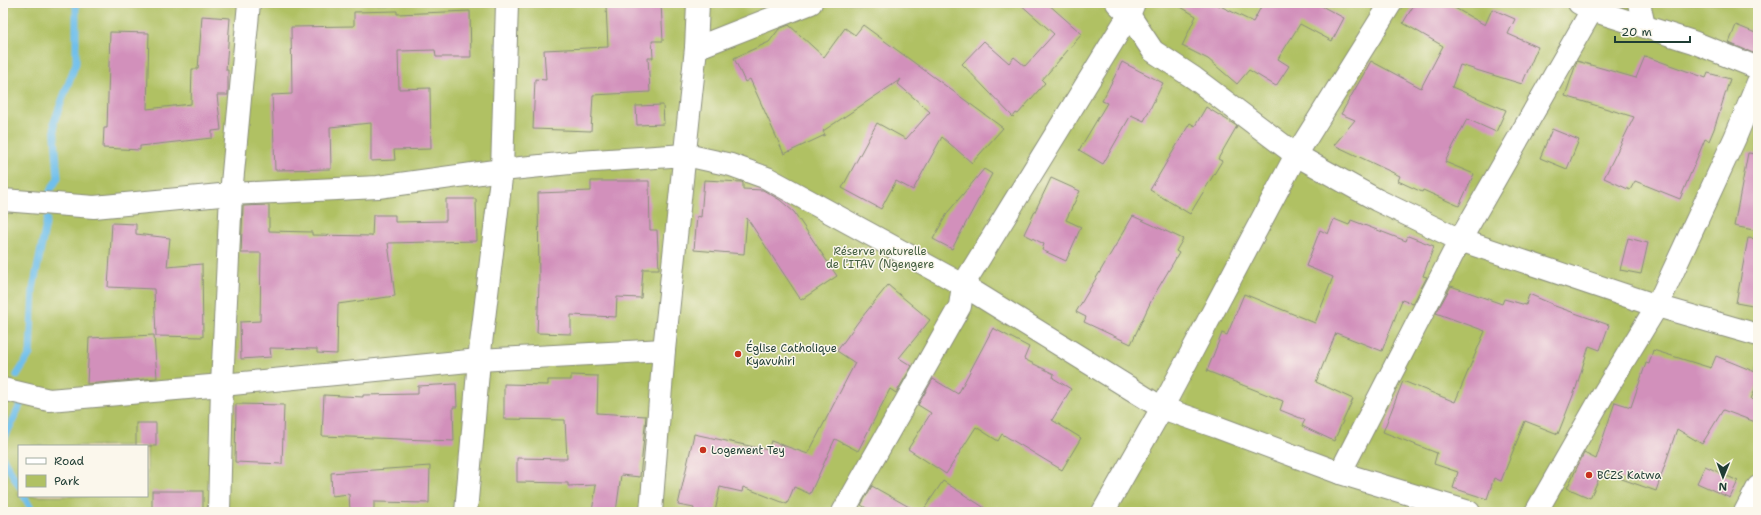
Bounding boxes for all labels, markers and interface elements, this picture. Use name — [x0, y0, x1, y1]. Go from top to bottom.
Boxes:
scale bar — [1615, 18, 1690, 44]
text: 20 m — [1621, 24, 1652, 40]
park label: Réserve naturelle de l'ITAV (Ngengere — [826, 244, 934, 272]
place label: Église Catholique Kyavuhiri — [746, 340, 837, 369]
marker: Église Catholique Kyavuhiri — [733, 349, 743, 359]
place label: Logement Tey — [711, 443, 785, 458]
legend — [18, 445, 148, 497]
marker: Logement Tey — [698, 445, 708, 455]
text: Road — [54, 453, 85, 469]
north arrow — [1703, 457, 1743, 497]
place label: BCZS Katwa — [1597, 468, 1661, 483]
marker: BCZS Katwa — [1584, 470, 1594, 480]
text: Park — [54, 473, 80, 489]
text: N — [1718, 479, 1727, 494]

